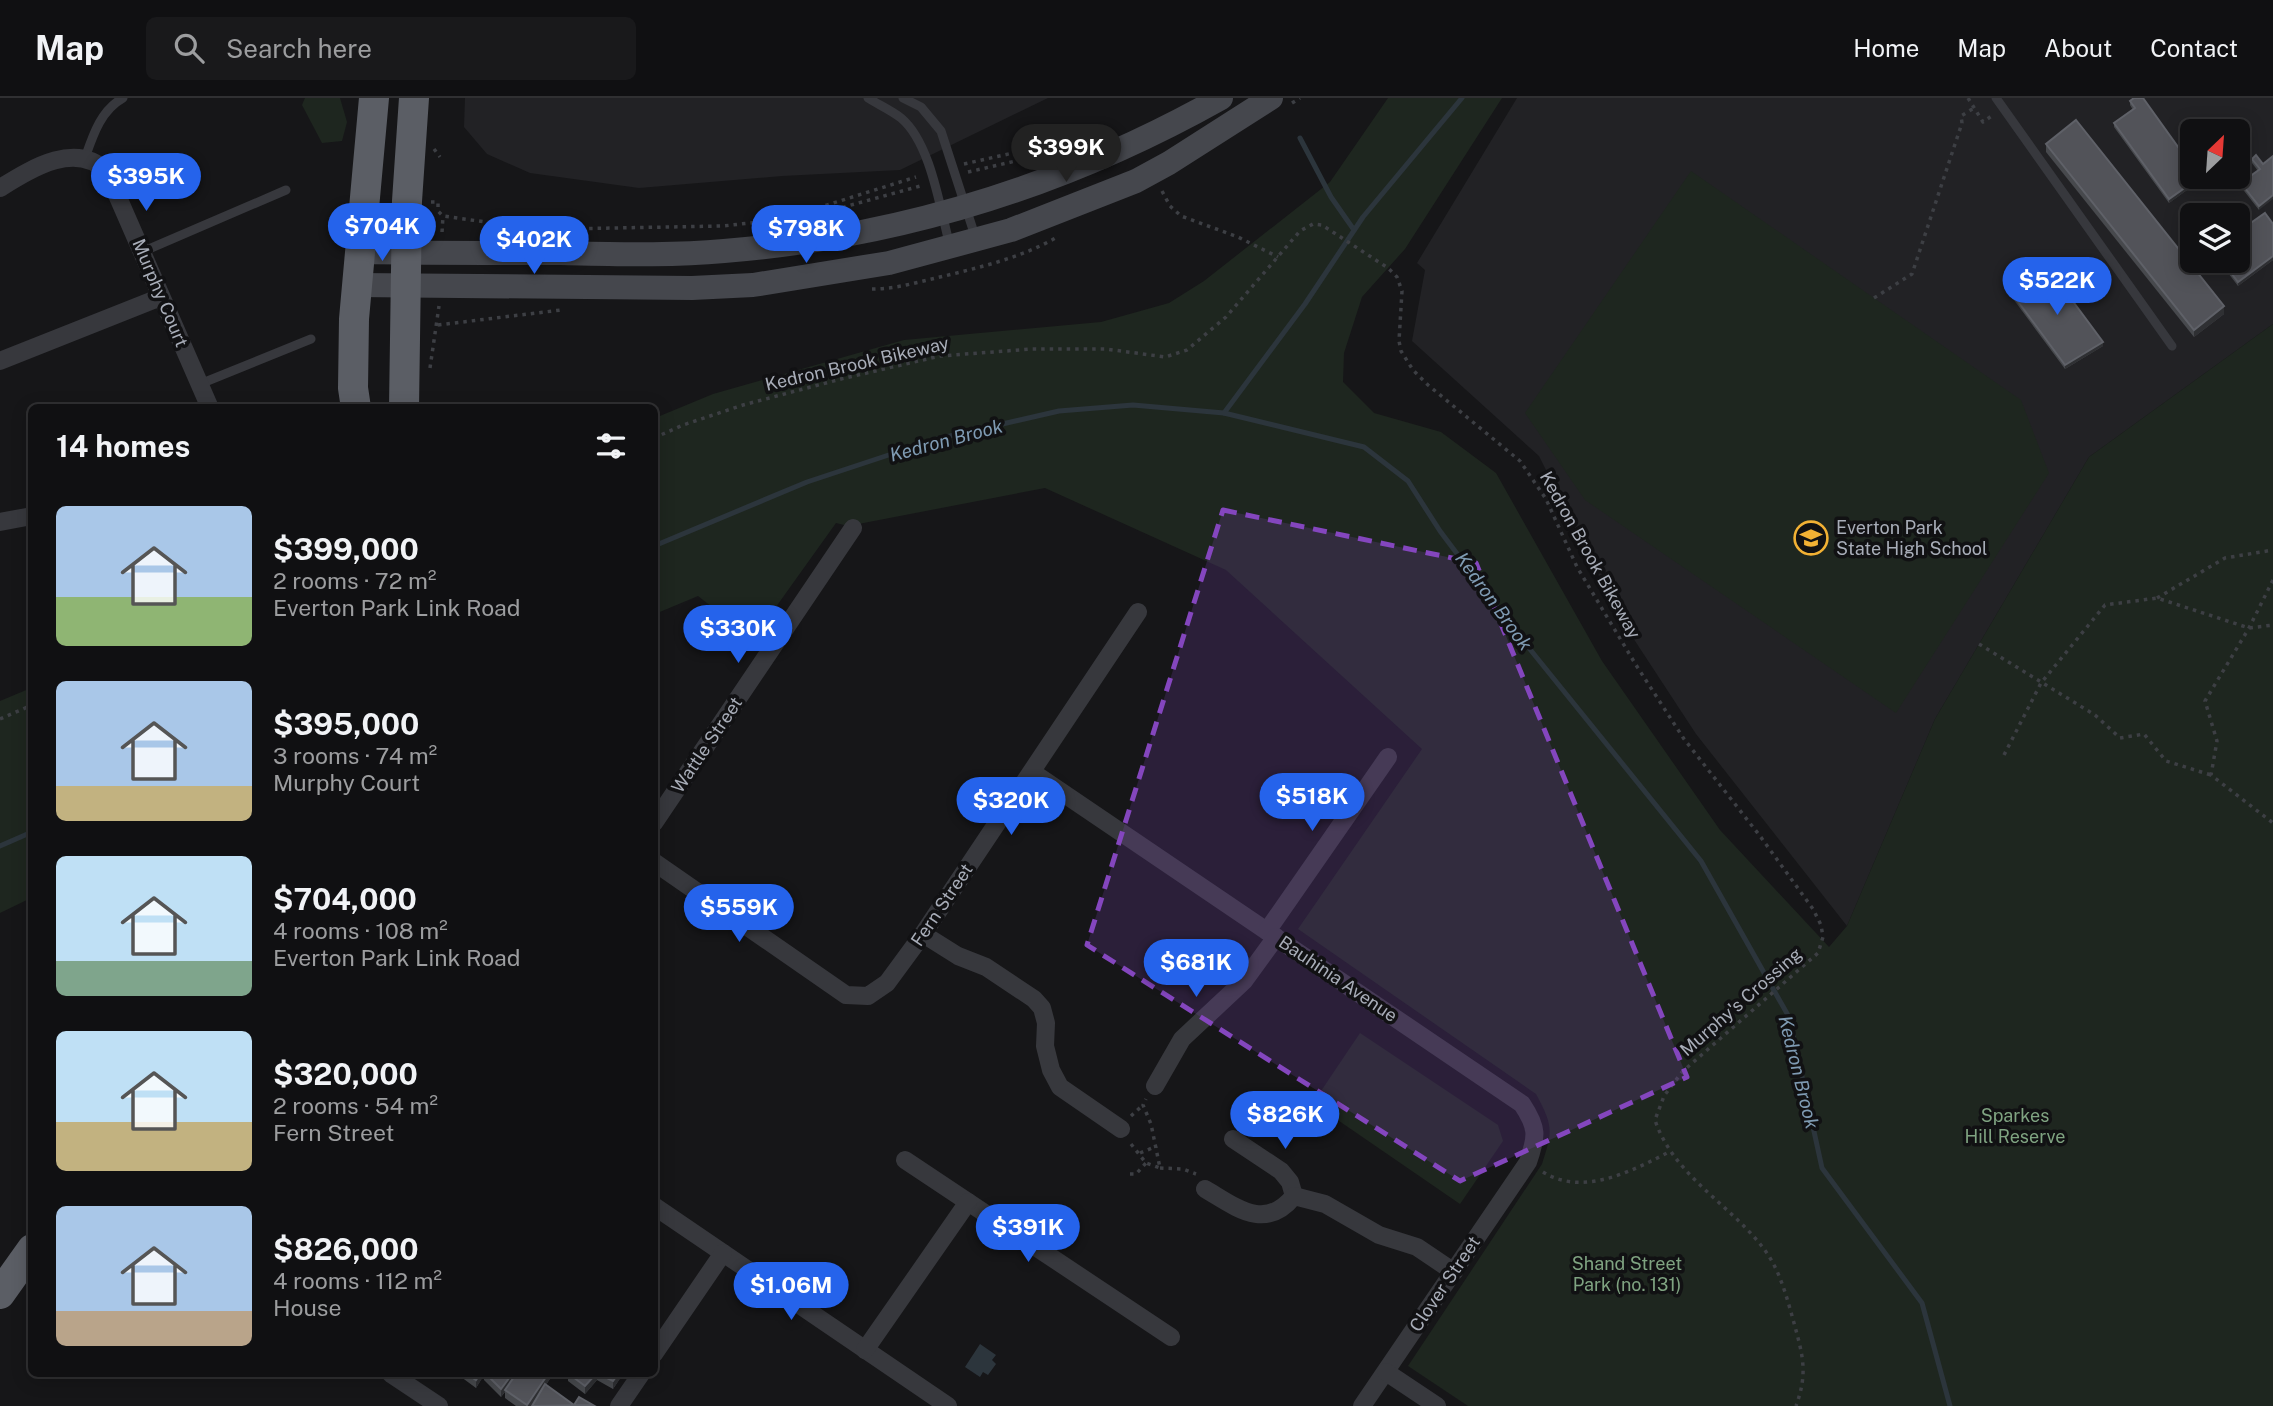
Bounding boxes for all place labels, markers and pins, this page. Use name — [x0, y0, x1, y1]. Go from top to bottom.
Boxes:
pin: $399K — [1017, 125, 1115, 184]
pin: $395K — [97, 153, 195, 213]
pin: $704K — [333, 204, 431, 263]
pin: $798K — [757, 206, 855, 265]
pin: $402K — [485, 216, 583, 276]
pin: $522K — [2008, 258, 2106, 317]
place label: Everton Park State High School — [1836, 517, 1988, 559]
school or university icon: Everton Park State High School — [1792, 519, 1830, 557]
pin: $330K — [689, 606, 787, 665]
pin: $518K — [1263, 774, 1361, 833]
pin: $320K — [962, 778, 1060, 837]
pin: $559K — [690, 884, 788, 944]
pin: $681K — [1147, 940, 1245, 999]
pin: $826K — [1236, 1091, 1334, 1151]
pin: $391K — [979, 1204, 1077, 1264]
pin: $1.06M — [734, 1262, 848, 1322]

